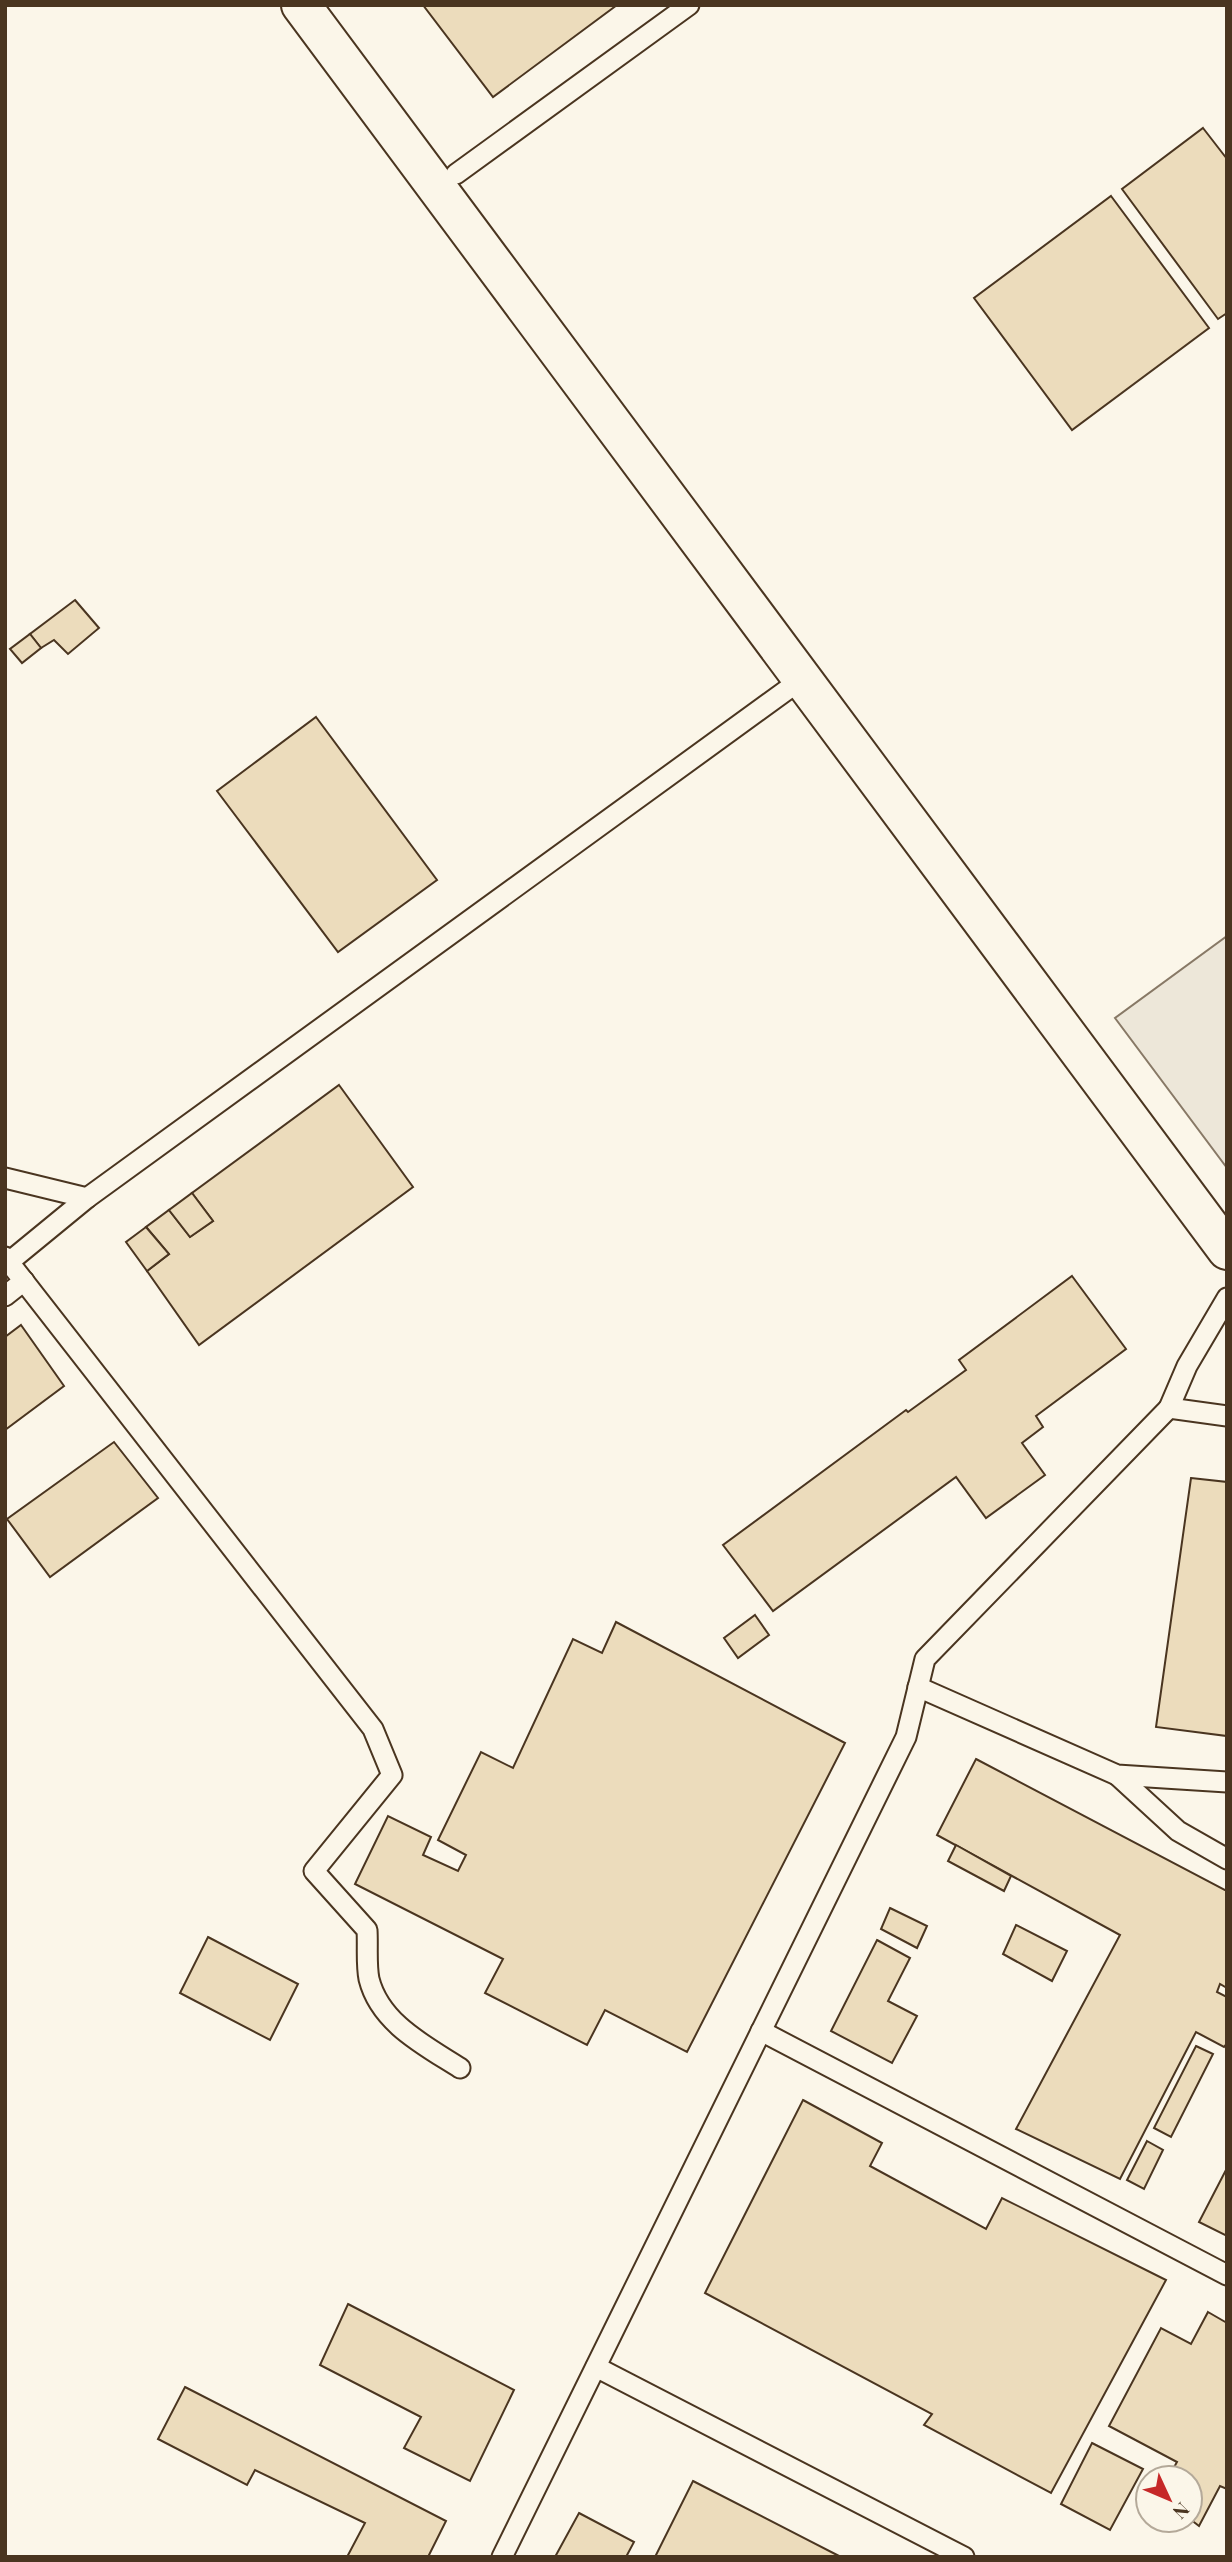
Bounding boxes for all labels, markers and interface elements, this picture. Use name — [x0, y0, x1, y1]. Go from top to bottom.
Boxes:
north arrow — [1134, 2464, 1204, 2534]
text: N — [1168, 2498, 1196, 2526]

